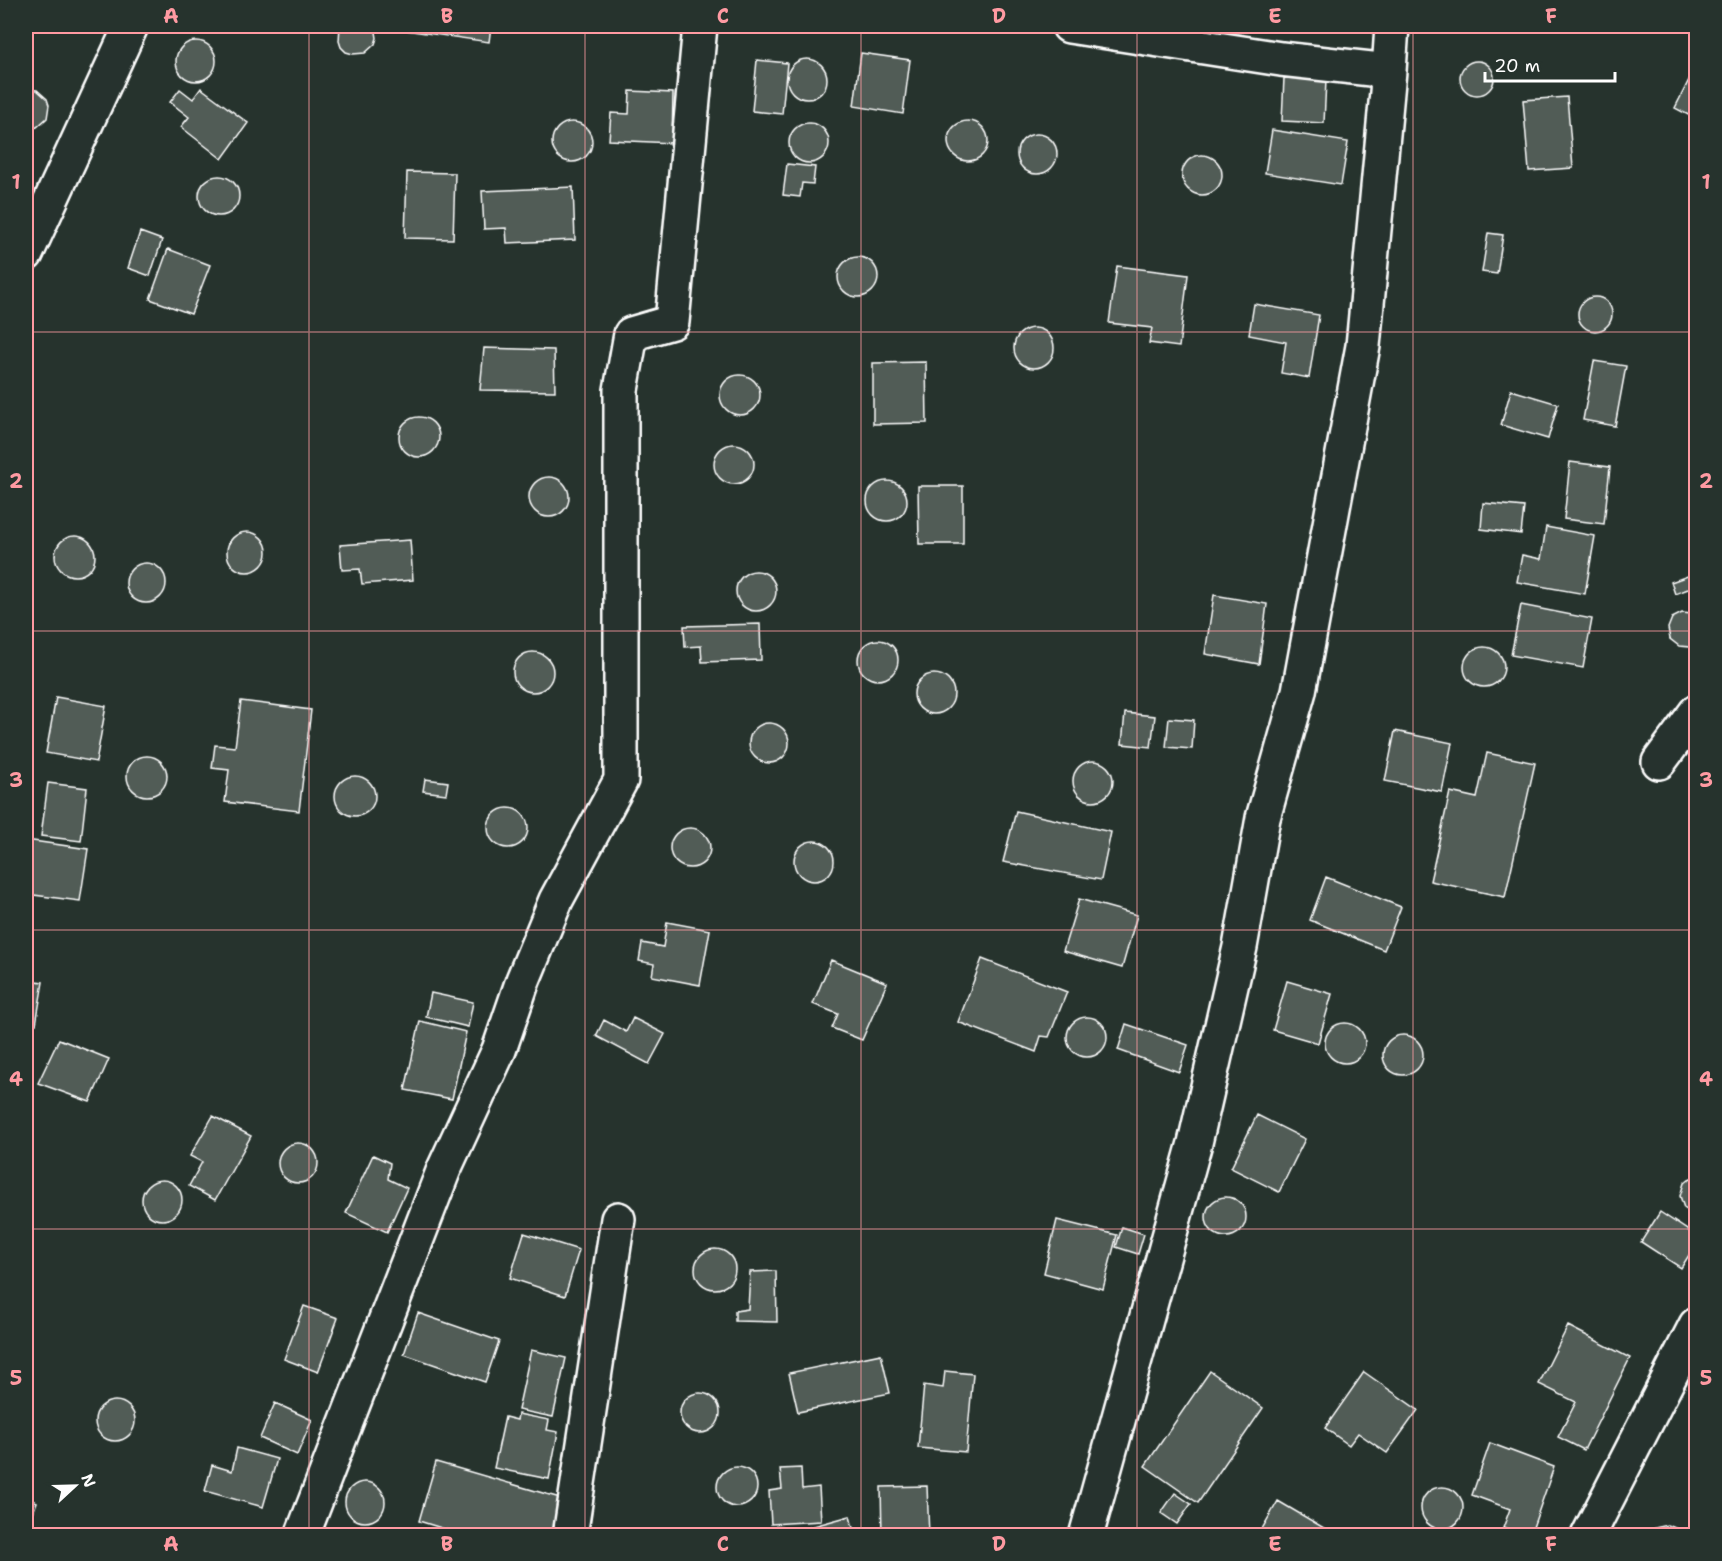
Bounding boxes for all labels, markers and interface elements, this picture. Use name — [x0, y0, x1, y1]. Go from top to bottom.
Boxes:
text: A — [163, 3, 179, 29]
text: B — [441, 3, 453, 29]
text: C — [717, 3, 729, 29]
text: D — [992, 3, 1006, 29]
text: E — [1268, 3, 1282, 29]
text: F — [1545, 3, 1557, 29]
scale bar — [1485, 45, 1616, 83]
text: 20 m — [1494, 54, 1540, 78]
text: 1 — [11, 169, 21, 195]
text: 1 — [1701, 169, 1711, 195]
text: 2 — [9, 468, 23, 494]
text: 2 — [1699, 468, 1713, 494]
text: 3 — [9, 767, 23, 793]
text: 3 — [1699, 767, 1713, 793]
text: 4 — [9, 1066, 23, 1092]
text: 4 — [1699, 1066, 1713, 1092]
text: 5 — [10, 1365, 22, 1391]
text: 5 — [1700, 1365, 1712, 1391]
north arrow — [45, 1456, 105, 1516]
text: N — [76, 1471, 101, 1490]
text: A — [163, 1531, 179, 1557]
text: B — [441, 1531, 453, 1557]
text: C — [717, 1531, 729, 1557]
text: D — [992, 1531, 1006, 1557]
text: E — [1268, 1531, 1282, 1557]
text: F — [1545, 1531, 1557, 1557]

